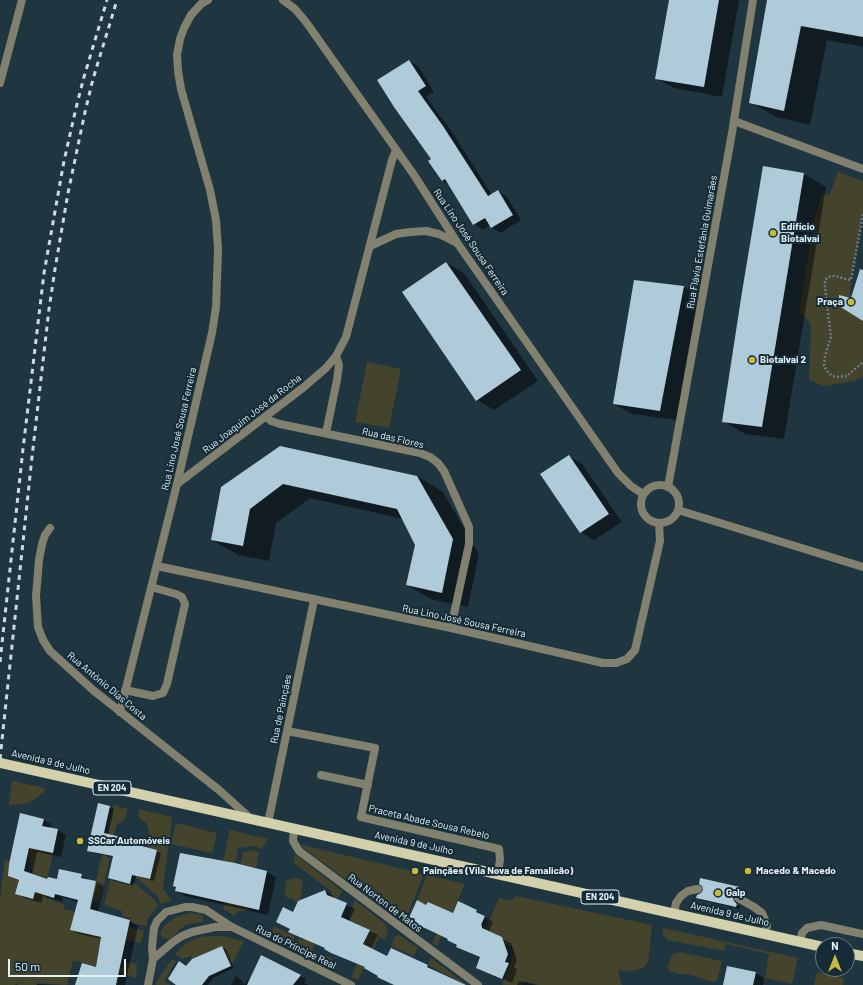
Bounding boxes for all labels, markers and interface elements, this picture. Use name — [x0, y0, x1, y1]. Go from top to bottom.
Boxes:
street label: Rua Flávia Estefânia Guimarães — [684, 174, 720, 310]
street label: Rua Lino José Sousa Ferreira — [431, 186, 511, 298]
place label: Edifício Biotalvai — [781, 221, 819, 244]
marker: Edifício Biotalvai — [768, 228, 778, 238]
place label: Praça — [817, 296, 843, 308]
marker: Praça — [846, 297, 856, 307]
place label: Biotalvai 2 — [760, 354, 806, 366]
marker: Biotalvai 2 — [747, 355, 757, 365]
street label: Rua Lino José Sousa Ferreira — [159, 366, 199, 492]
street label: Rua Joaquim José da Rocha — [200, 372, 304, 456]
street label: Rua das Flores — [361, 425, 425, 451]
street label: Rua Lino José Sousa Ferreira — [401, 602, 527, 640]
street label: Rua António Dias Costa — [65, 649, 149, 723]
street label: Rua de Painçães — [268, 673, 294, 745]
street label: Avenida 9 de Julho — [10, 747, 92, 777]
road number: EN 204 — [93, 781, 131, 795]
street label: Praceta Abade Sousa Rebelo — [367, 802, 491, 842]
street label: Avenida 9 de Julho — [373, 829, 455, 857]
place label: SSCar Automóveis — [88, 835, 170, 847]
marker: SSCar Automóveis — [75, 836, 85, 846]
place label: Painçães (Vila Nova de Famalicão) — [423, 865, 573, 877]
place label: Macedo & Macedo — [756, 865, 836, 877]
marker: Painçães (Vila Nova de Famalicão) — [410, 866, 420, 876]
marker: Macedo & Macedo — [743, 866, 753, 876]
street label: Rua Norton de Matos — [346, 871, 424, 935]
place label: Galp — [726, 887, 745, 899]
marker: Galp — [713, 888, 723, 898]
road number: EN 204 — [581, 890, 619, 904]
street label: Avenida 9 de Julho — [689, 899, 771, 929]
street label: Rua do Príncipe Real — [254, 922, 338, 972]
north arrow — [815, 937, 855, 977]
text: N — [831, 939, 839, 952]
scale bar — [10, 951, 128, 977]
text: 50 m — [15, 959, 40, 973]

